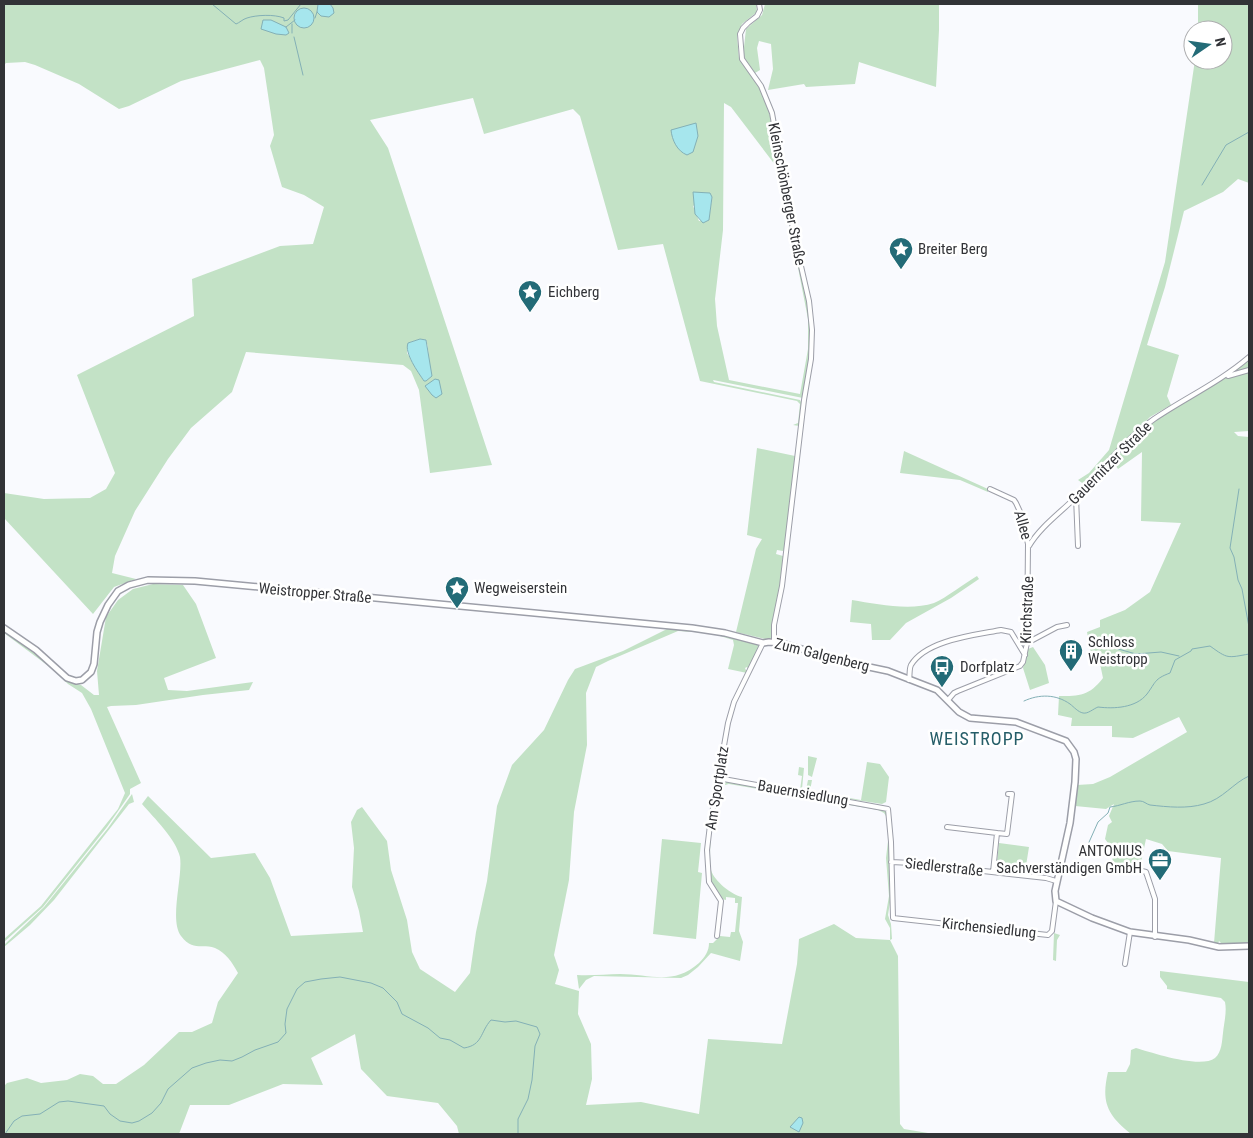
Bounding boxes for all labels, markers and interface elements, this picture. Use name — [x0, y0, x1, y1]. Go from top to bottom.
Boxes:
north arrow — [1183, 20, 1233, 70]
text: N — [1212, 36, 1229, 48]
street label: Kleinschönberger Straße — [764, 121, 810, 267]
place icon: Breiter Berg — [888, 236, 914, 270]
place label: Breiter Berg — [918, 240, 988, 258]
place icon: Eichberg — [517, 279, 543, 313]
place label: Eichberg — [548, 283, 599, 301]
street label: Gauernitzer Straße — [1065, 418, 1155, 508]
street label: Allee — [1010, 508, 1036, 542]
place icon: Wegweiserstein — [444, 575, 470, 609]
street label: Kirchstraße — [1017, 576, 1037, 644]
street label: Weistropper Straße — [258, 579, 372, 607]
place label: Wegweiserstein — [474, 579, 567, 597]
place label: Schloss Weistropp — [1088, 633, 1148, 668]
street label: Zum Galgenberg — [773, 635, 871, 675]
building icon: Schloss Weistropp — [1058, 638, 1084, 672]
bus stop icon: Dorfplatz — [929, 654, 955, 688]
place label: Dorfplatz — [960, 658, 1015, 676]
district label: WEISTROPP — [929, 728, 1025, 749]
street label: Am Sportplatz — [702, 745, 732, 831]
street label: Bauernsiedlung — [756, 776, 850, 810]
place label: ANTONIUS Sachverständigen GmbH — [996, 842, 1142, 877]
office icon: ANTONIUS Sachverständigen GmbH — [1147, 847, 1173, 881]
street label: Siedlerstraße — [904, 854, 984, 880]
street label: Kirchensiedlung — [941, 914, 1037, 942]

